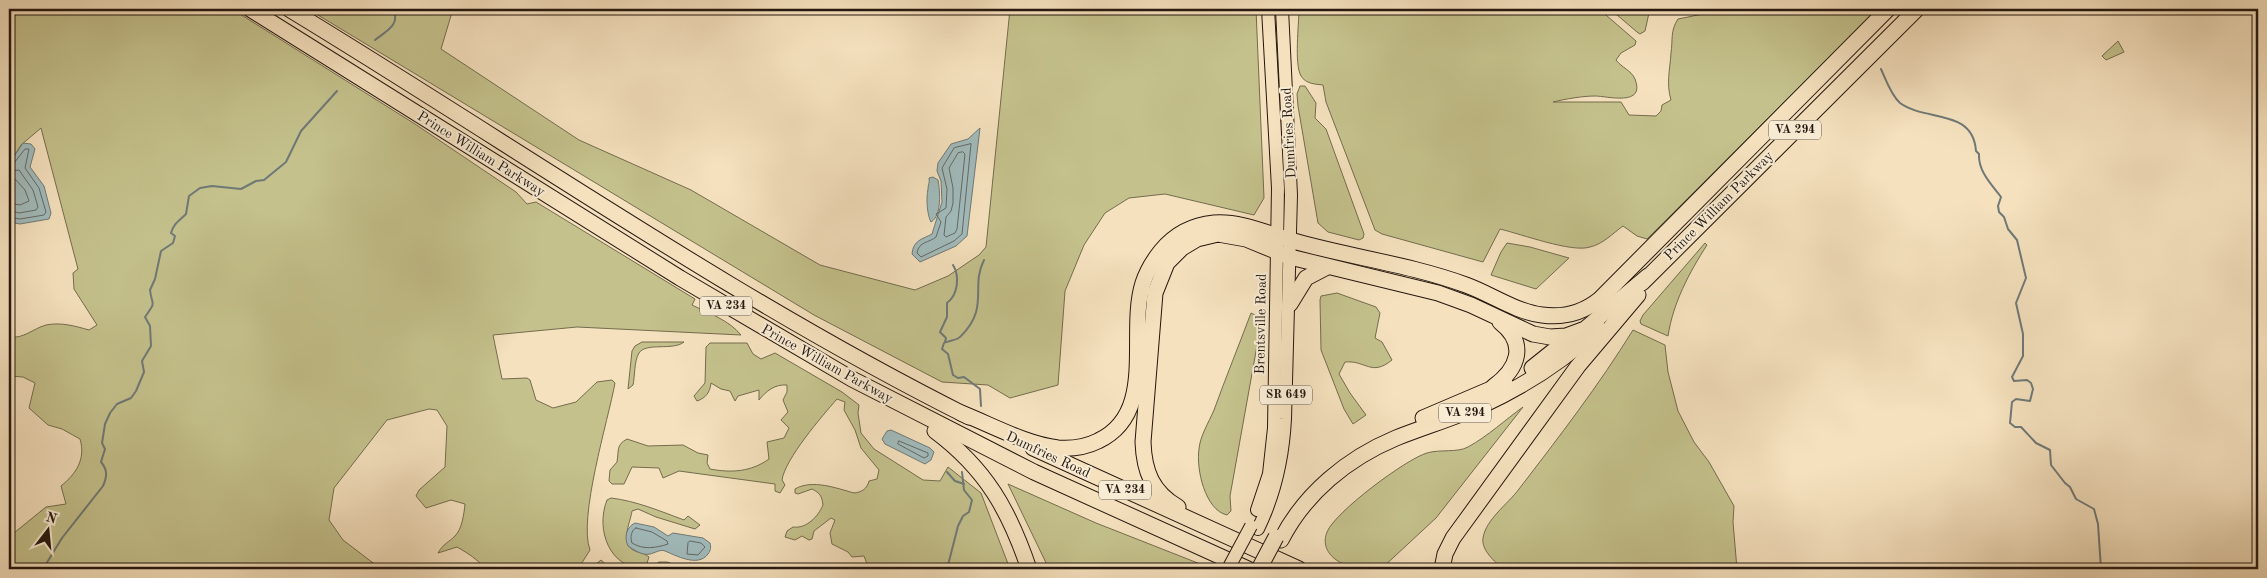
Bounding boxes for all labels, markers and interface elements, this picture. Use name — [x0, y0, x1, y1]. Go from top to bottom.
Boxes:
street label: Dumfries Road — [1280, 87, 1298, 179]
street label: Prince William Parkway — [415, 109, 548, 199]
road number: VA 294 — [1769, 120, 1821, 140]
street label: Prince William Parkway — [1662, 148, 1777, 263]
street label: Brentsville Road — [1253, 274, 1269, 374]
road number: VA 234 — [700, 296, 752, 316]
street label: Prince William Parkway — [759, 322, 896, 406]
road number: SR 649 — [1260, 386, 1312, 404]
road number: VA 294 — [1439, 403, 1491, 422]
street label: Dumfries Road — [1004, 429, 1092, 481]
road number: VA 234 — [1099, 480, 1151, 500]
north arrow — [22, 506, 72, 556]
text: N — [44, 510, 59, 527]

